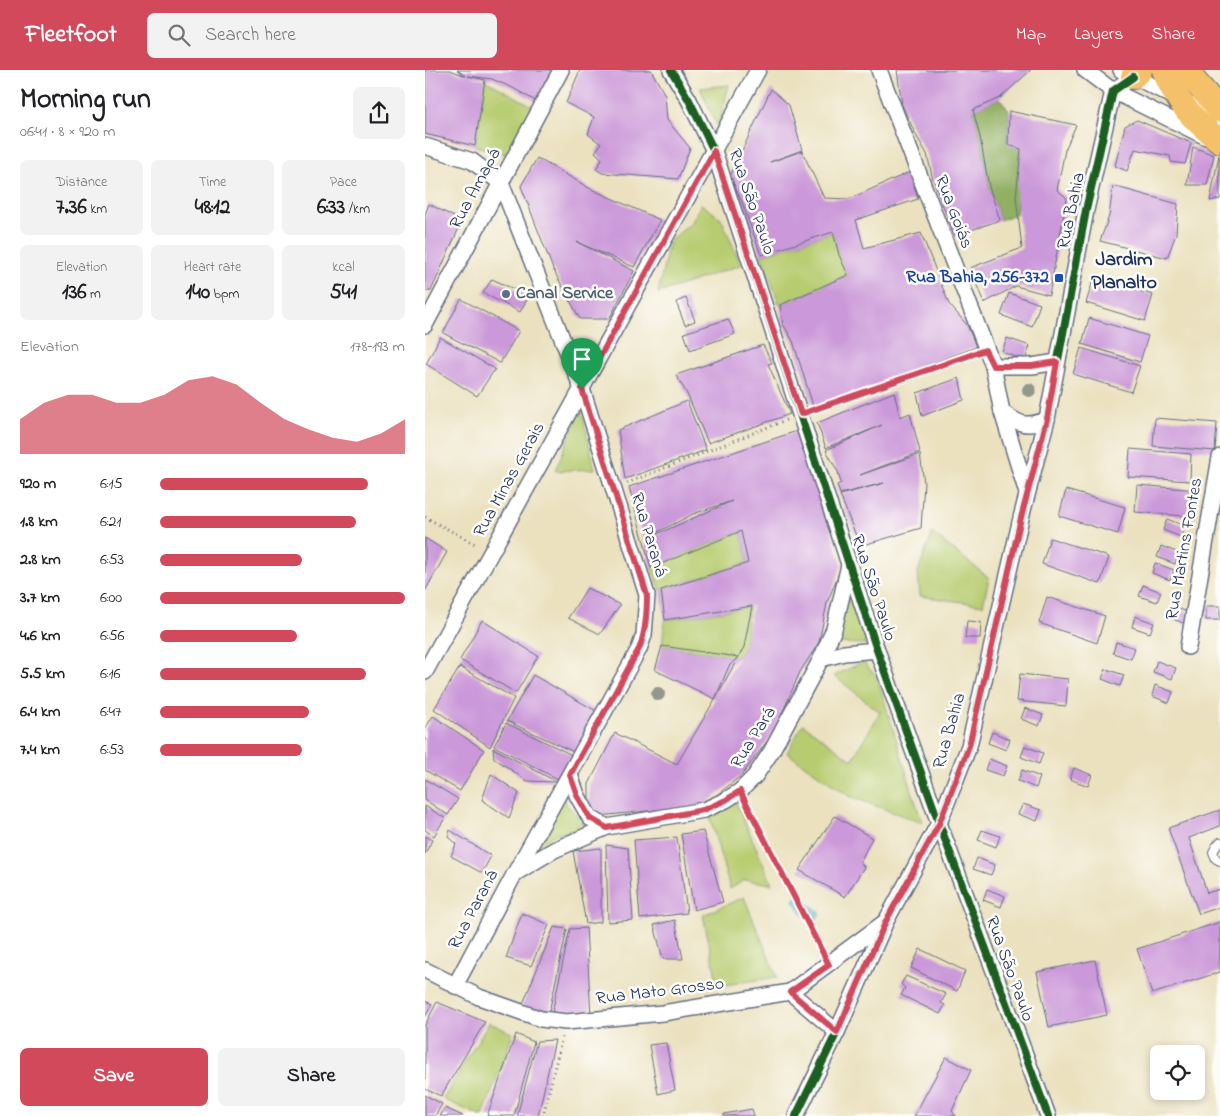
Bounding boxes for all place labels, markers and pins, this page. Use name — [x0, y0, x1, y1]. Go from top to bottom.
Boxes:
place label: Rua Bahia, 256-372 — [906, 265, 1049, 291]
marker: Rua Bahia, 256-372 — [1053, 272, 1065, 284]
place label: Canal Service — [516, 281, 614, 307]
marker: Canal Service — [500, 288, 512, 300]
pin — [561, 338, 603, 389]

